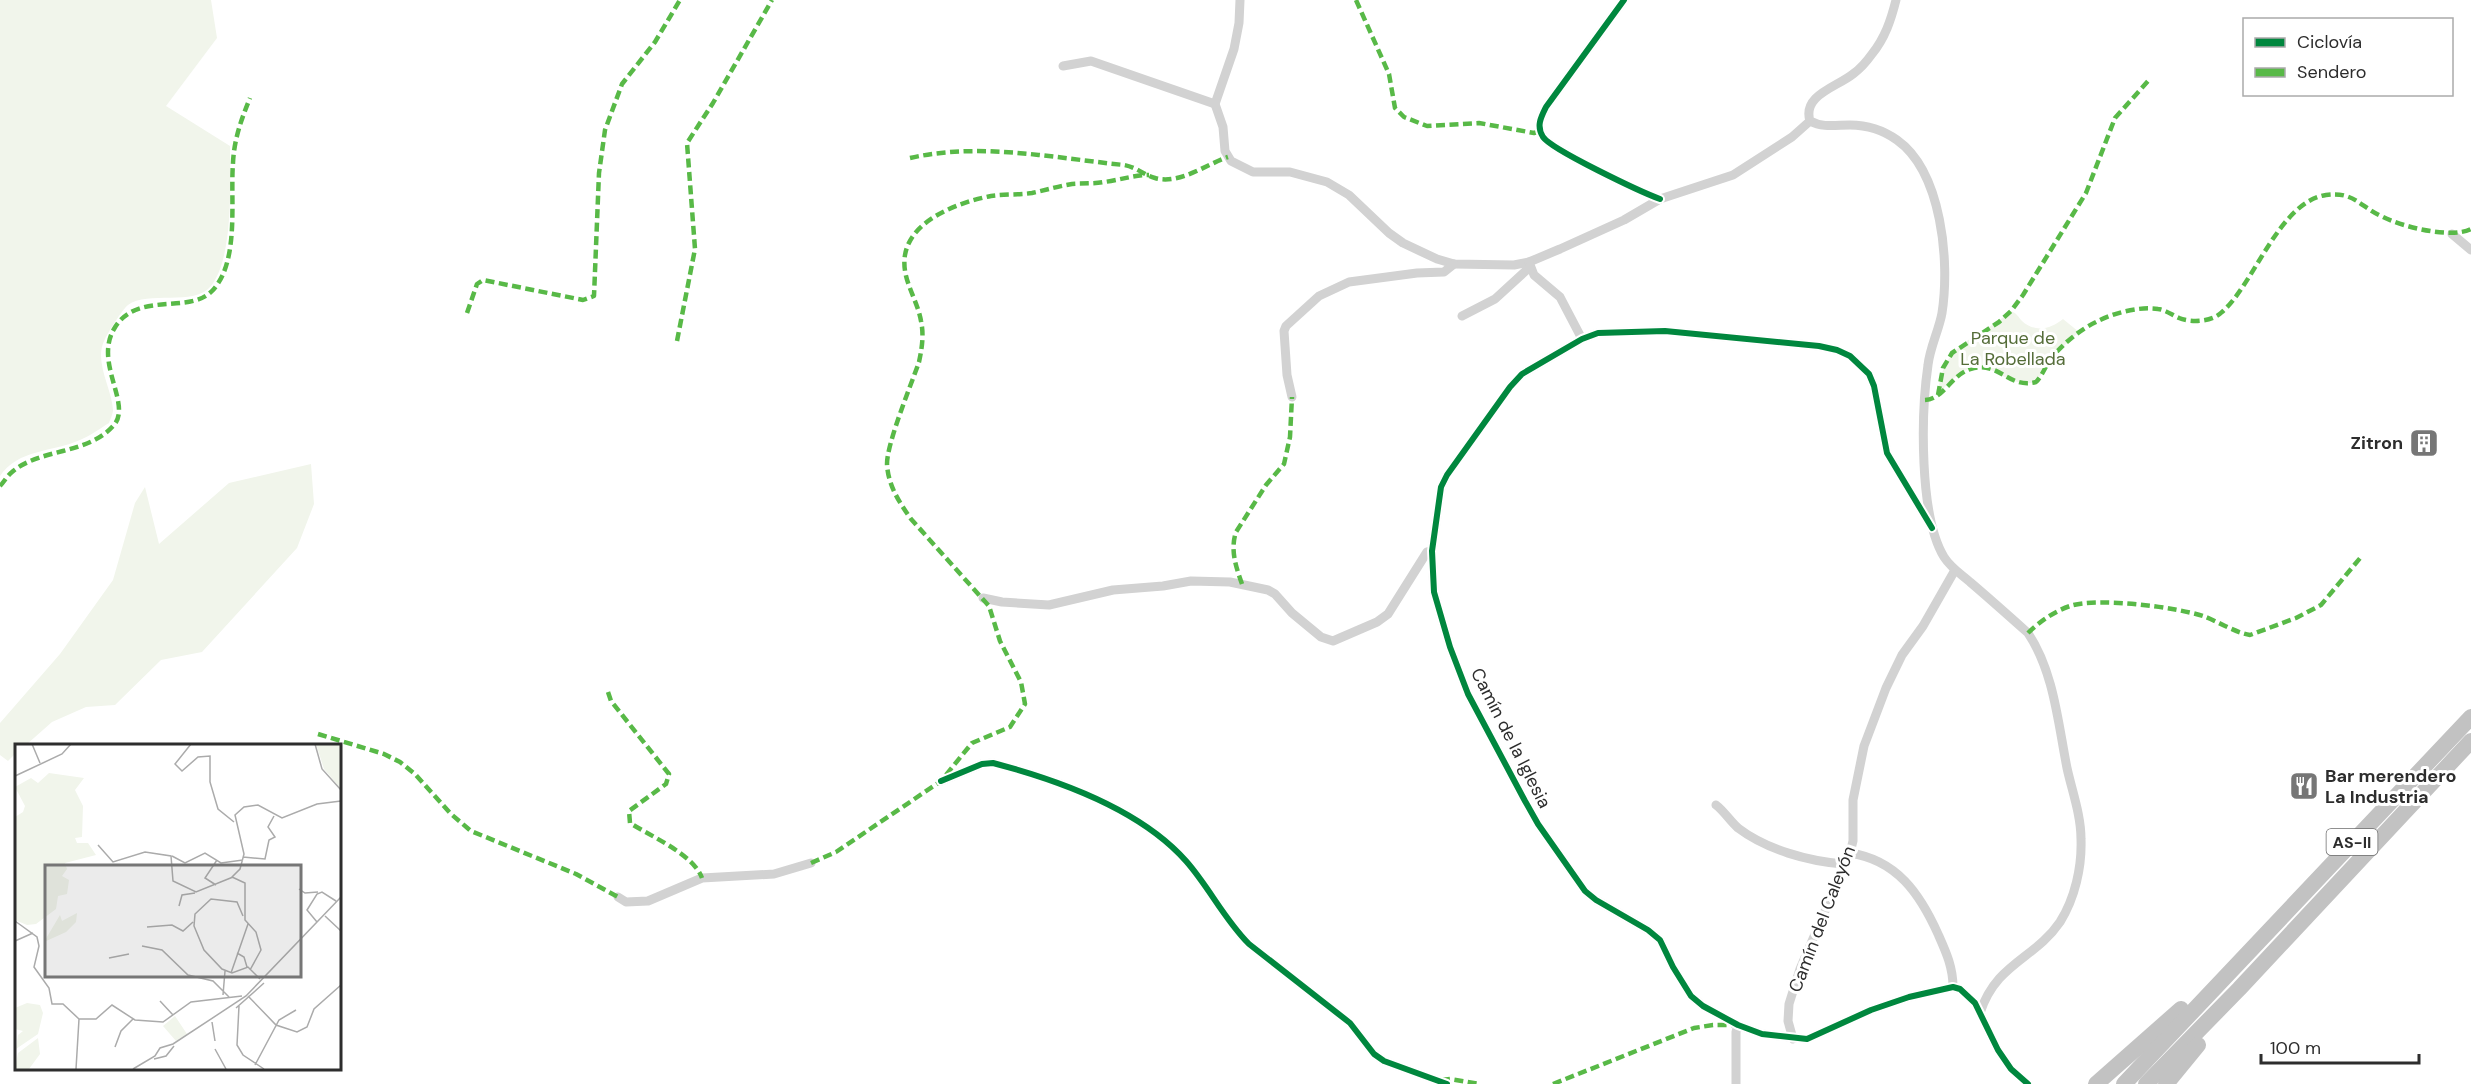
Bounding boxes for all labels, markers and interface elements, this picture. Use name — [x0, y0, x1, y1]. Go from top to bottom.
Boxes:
legend — [2243, 18, 2453, 96]
text: Ciclovía — [2297, 30, 2362, 54]
text: Sendero — [2297, 60, 2367, 84]
park label: Parque de La Robellada — [1960, 326, 2066, 371]
building icon: Zitron — [2408, 427, 2440, 459]
place label: Zitron — [2351, 431, 2403, 455]
street label: Camín de la Iglesia — [1465, 664, 1557, 812]
inset map — [15, 744, 340, 1069]
place label: Bar merendero La Industria — [2325, 764, 2456, 809]
restaurant icon: Bar merendero La Industria — [2288, 770, 2320, 802]
road number: AS-II — [2326, 829, 2378, 855]
street label: Camín del Caleyón — [1783, 842, 1861, 996]
scale bar — [2261, 1027, 2418, 1065]
text: 100 m — [2270, 1036, 2321, 1060]

